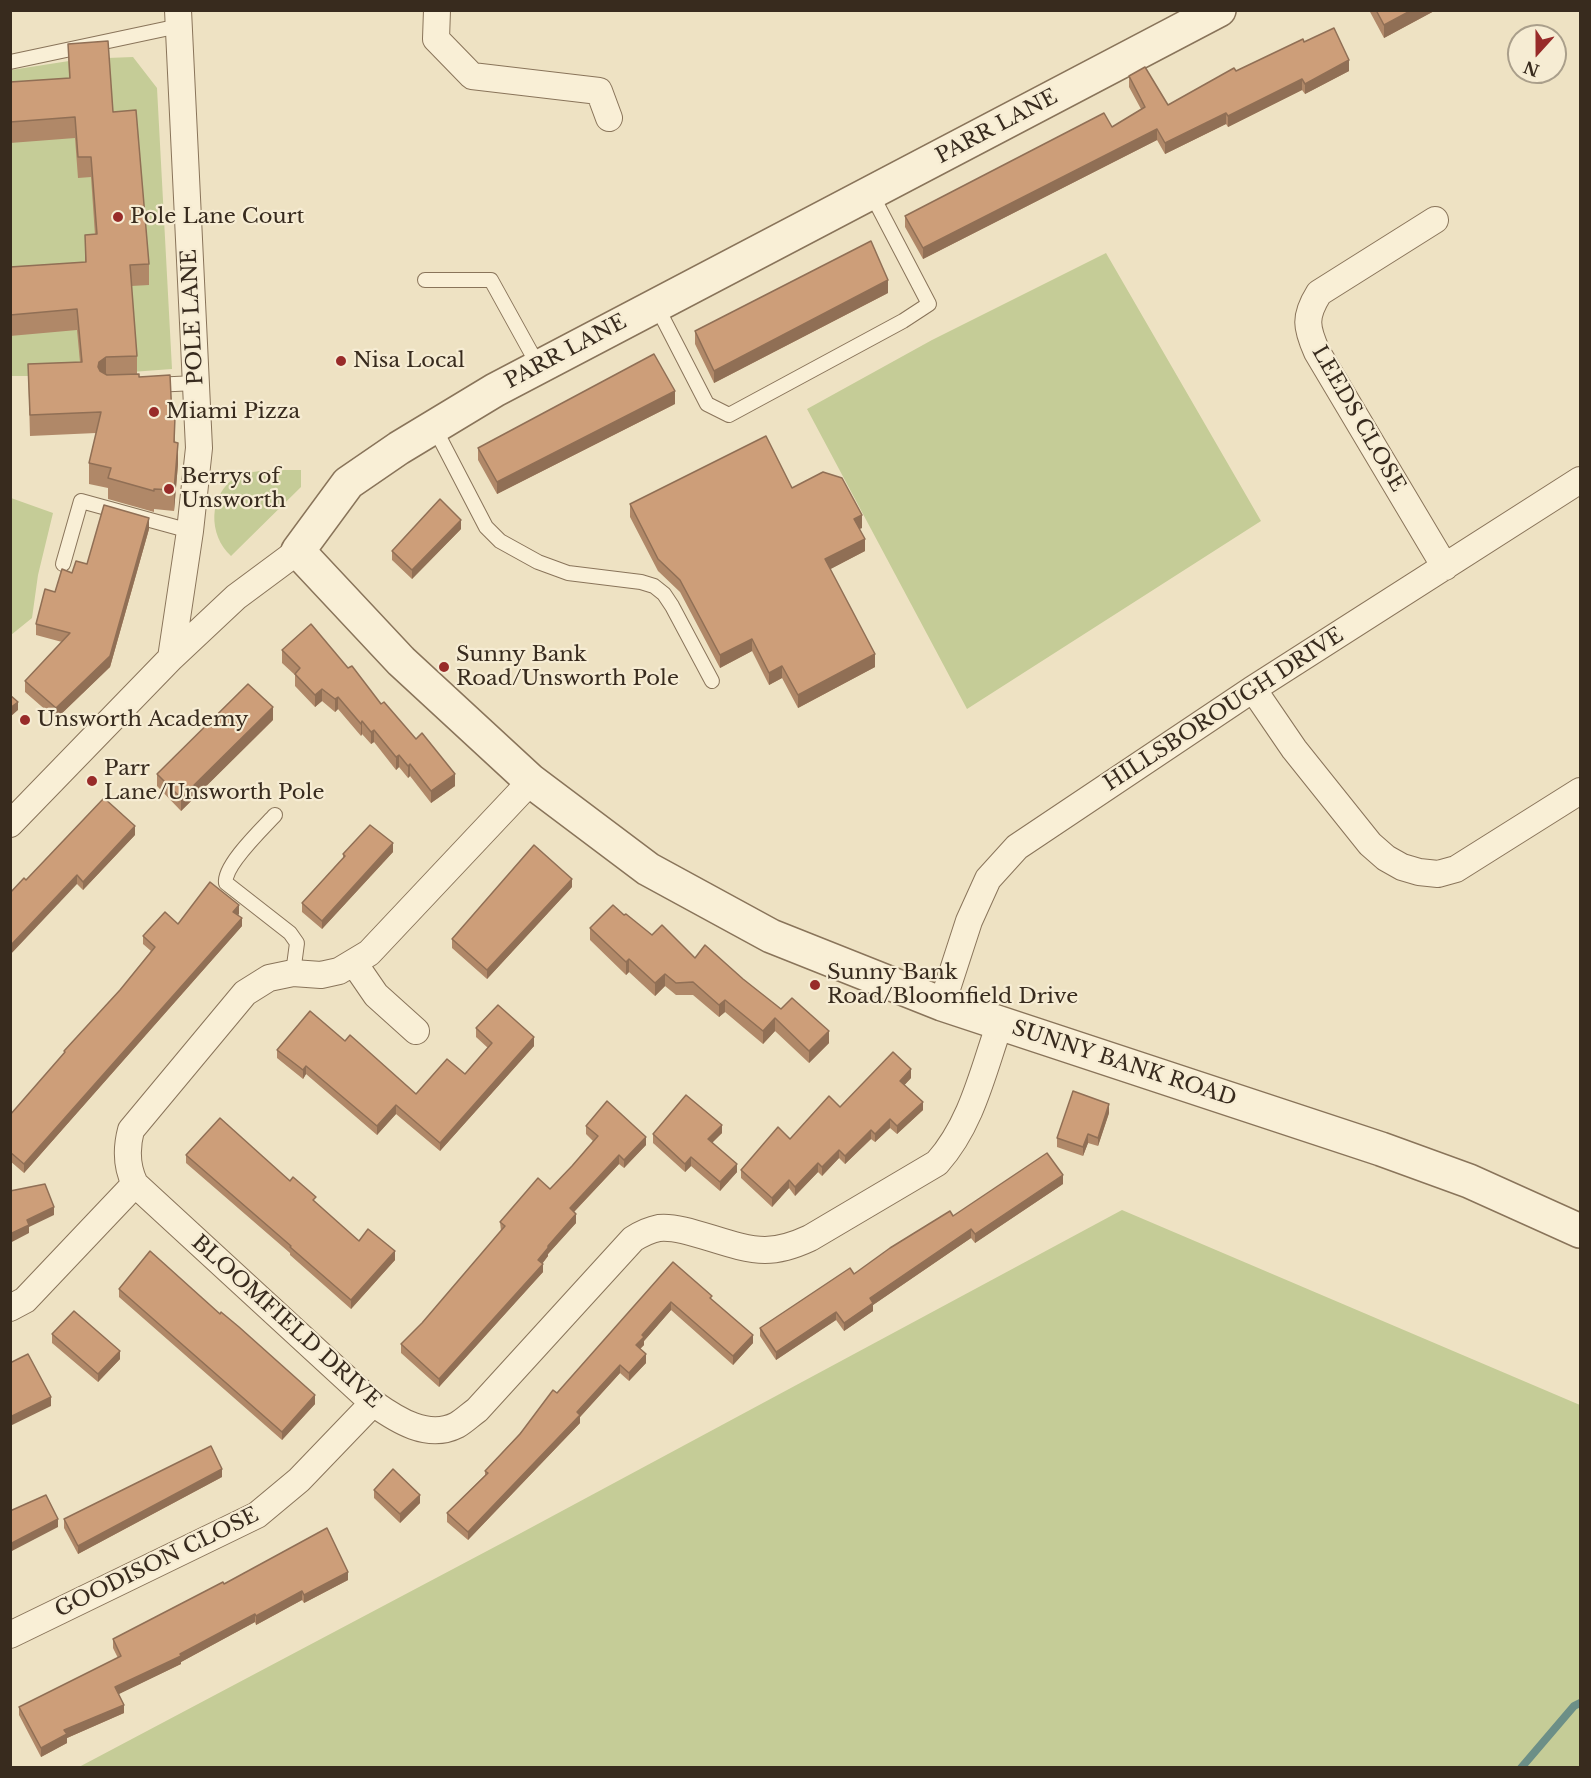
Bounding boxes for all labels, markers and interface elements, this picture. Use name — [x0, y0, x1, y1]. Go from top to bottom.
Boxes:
north arrow — [1507, 24, 1567, 84]
text: N — [1521, 57, 1542, 81]
street label: PARR LANE — [932, 84, 1062, 170]
place label: Pole Lane Court — [130, 204, 304, 230]
marker: Pole Lane Court — [111, 210, 125, 224]
street label: POLE LANE — [177, 248, 209, 386]
street label: PARR LANE — [501, 309, 631, 395]
street label: LEEDS CLOSE — [1306, 341, 1410, 497]
place label: Nisa Local — [353, 348, 465, 374]
marker: Nisa Local — [334, 354, 348, 368]
place label: Miami Pizza — [166, 399, 300, 425]
marker: Miami Pizza — [147, 405, 161, 419]
place label: Berrys of Unsworth — [181, 464, 286, 514]
marker: Berrys of Unsworth — [162, 482, 176, 496]
street label: HILLSBOROUGH DRIVE — [1099, 623, 1349, 797]
place label: Sunny Bank Road/Unsworth Pole — [456, 642, 679, 692]
marker: Sunny Bank Road/Unsworth Pole — [437, 660, 451, 674]
place label: Unsworth Academy — [37, 707, 249, 733]
marker: Unsworth Academy — [18, 713, 32, 727]
place label: Parr Lane/Unsworth Pole — [104, 756, 324, 806]
marker: Parr Lane/Unsworth Pole — [85, 774, 99, 788]
place label: Sunny Bank Road/Bloomfield Drive — [827, 960, 1078, 1010]
marker: Sunny Bank Road/Bloomfield Drive — [808, 978, 822, 992]
street label: SUNNY BANK ROAD — [1009, 1016, 1239, 1112]
street label: BLOOMFIELD DRIVE — [186, 1230, 386, 1414]
street label: GOODISON CLOSE — [51, 1503, 263, 1623]

